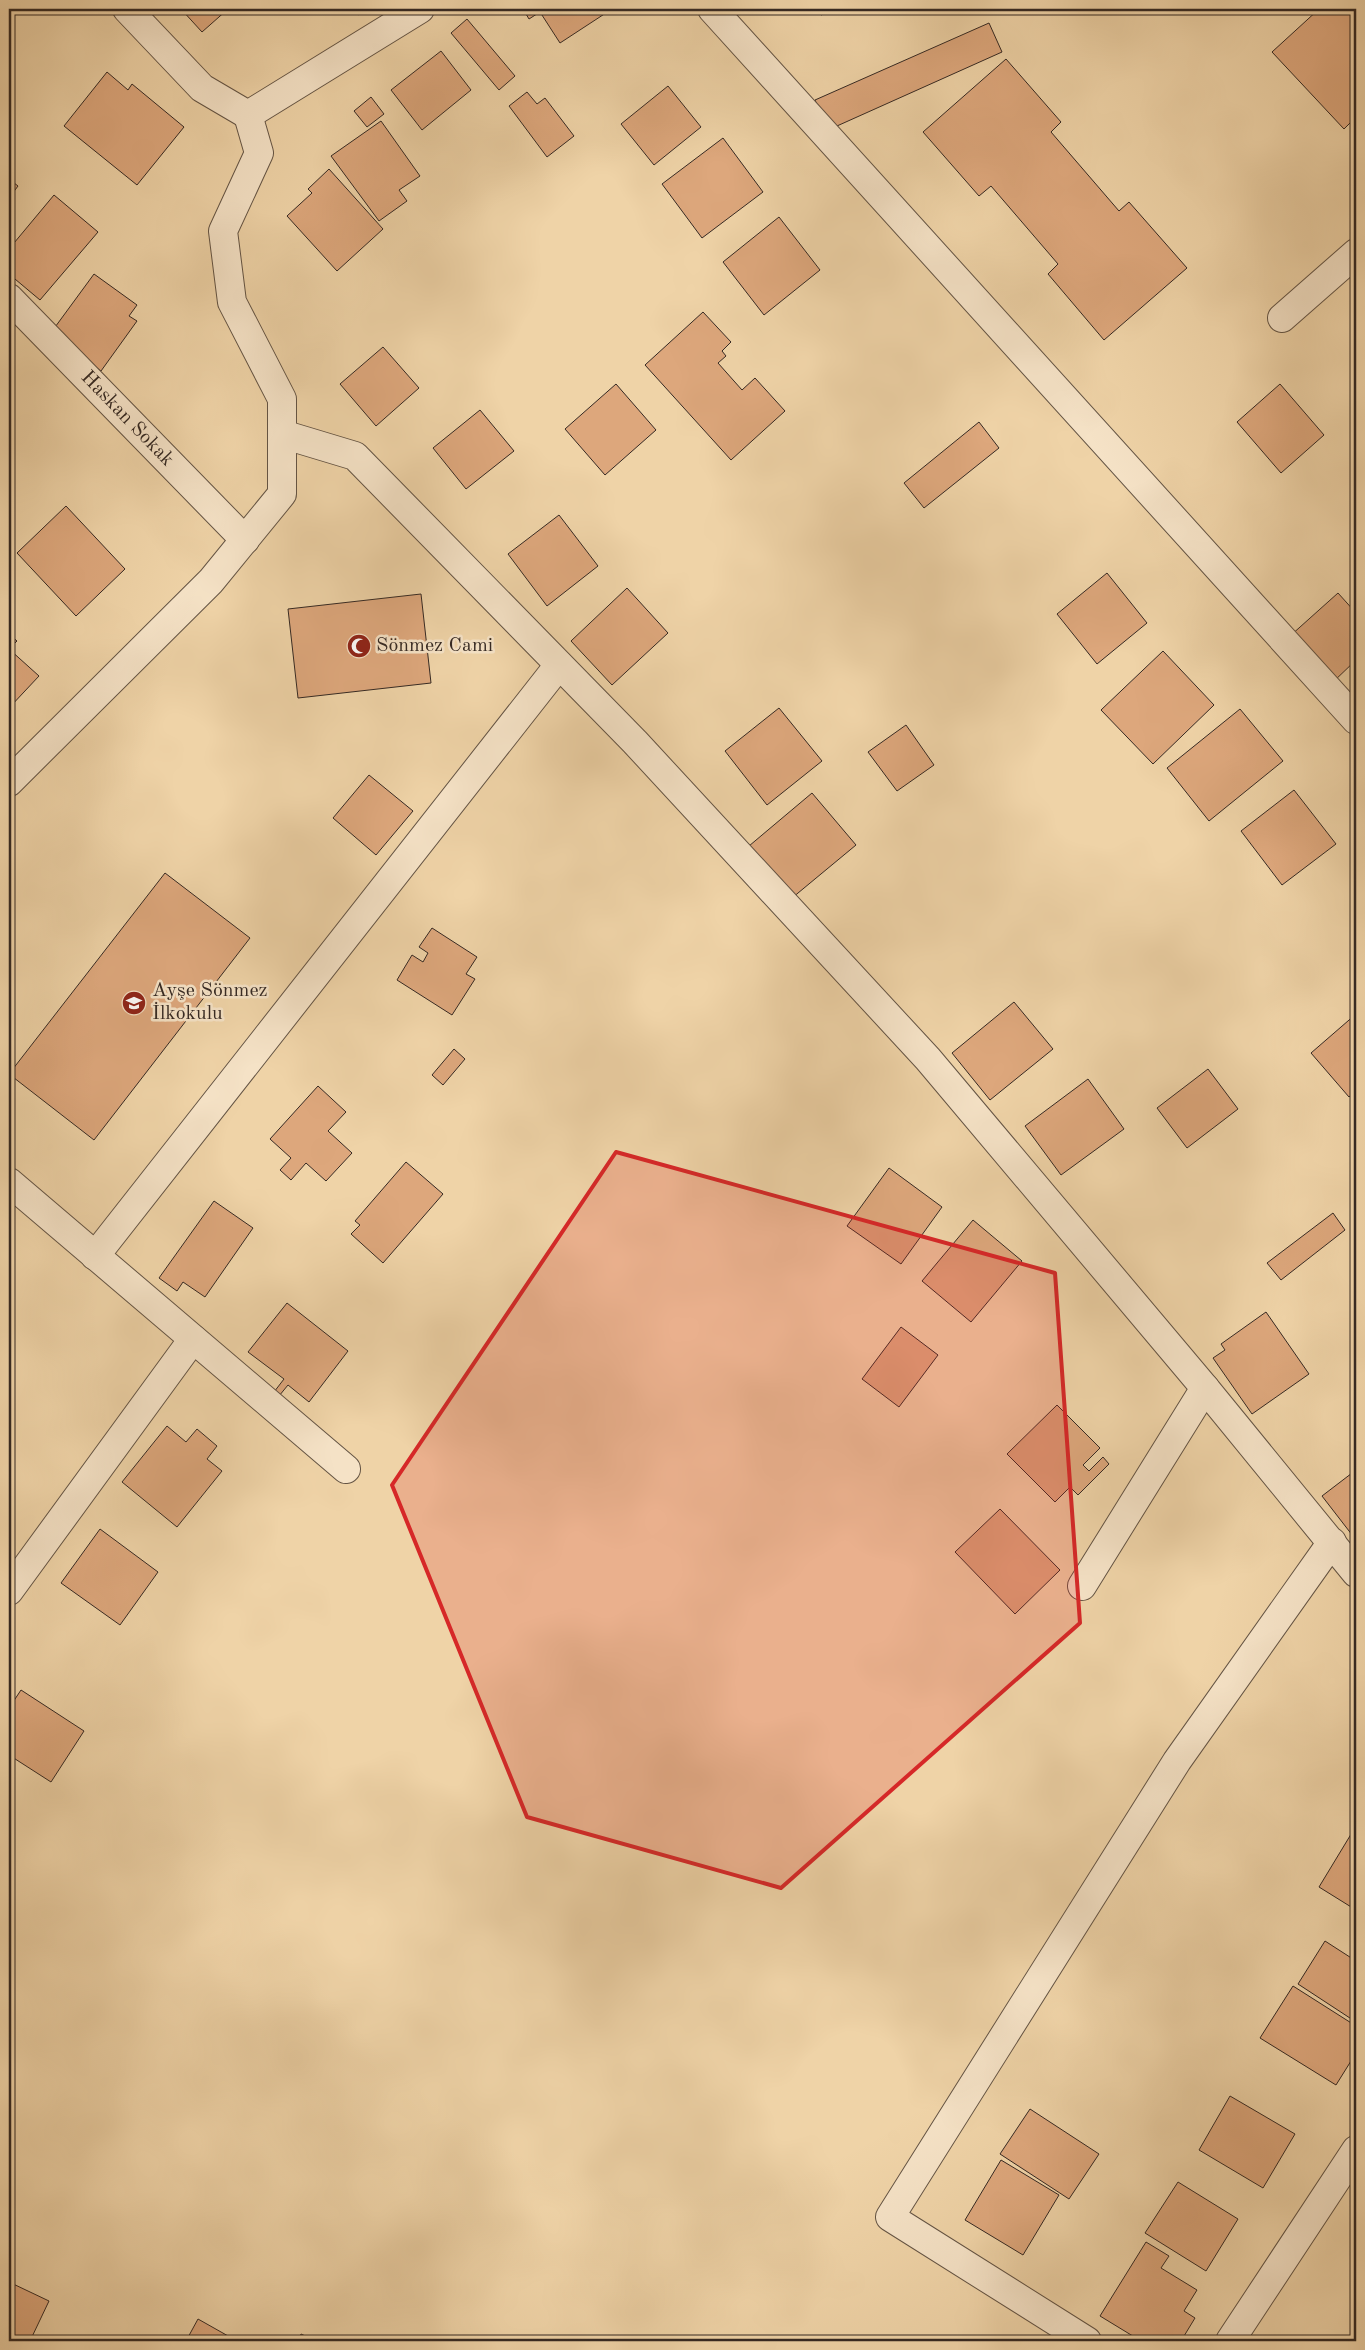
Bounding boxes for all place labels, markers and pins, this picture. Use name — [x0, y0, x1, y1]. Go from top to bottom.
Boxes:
mosque icon: Sönmez Cami — [346, 633, 372, 659]
place label: Sönmez Cami — [376, 636, 493, 656]
place label: Ayşe Sönmez İlkokulu — [152, 981, 267, 1024]
school or university icon: Ayşe Sönmez İlkokulu — [121, 990, 147, 1016]

